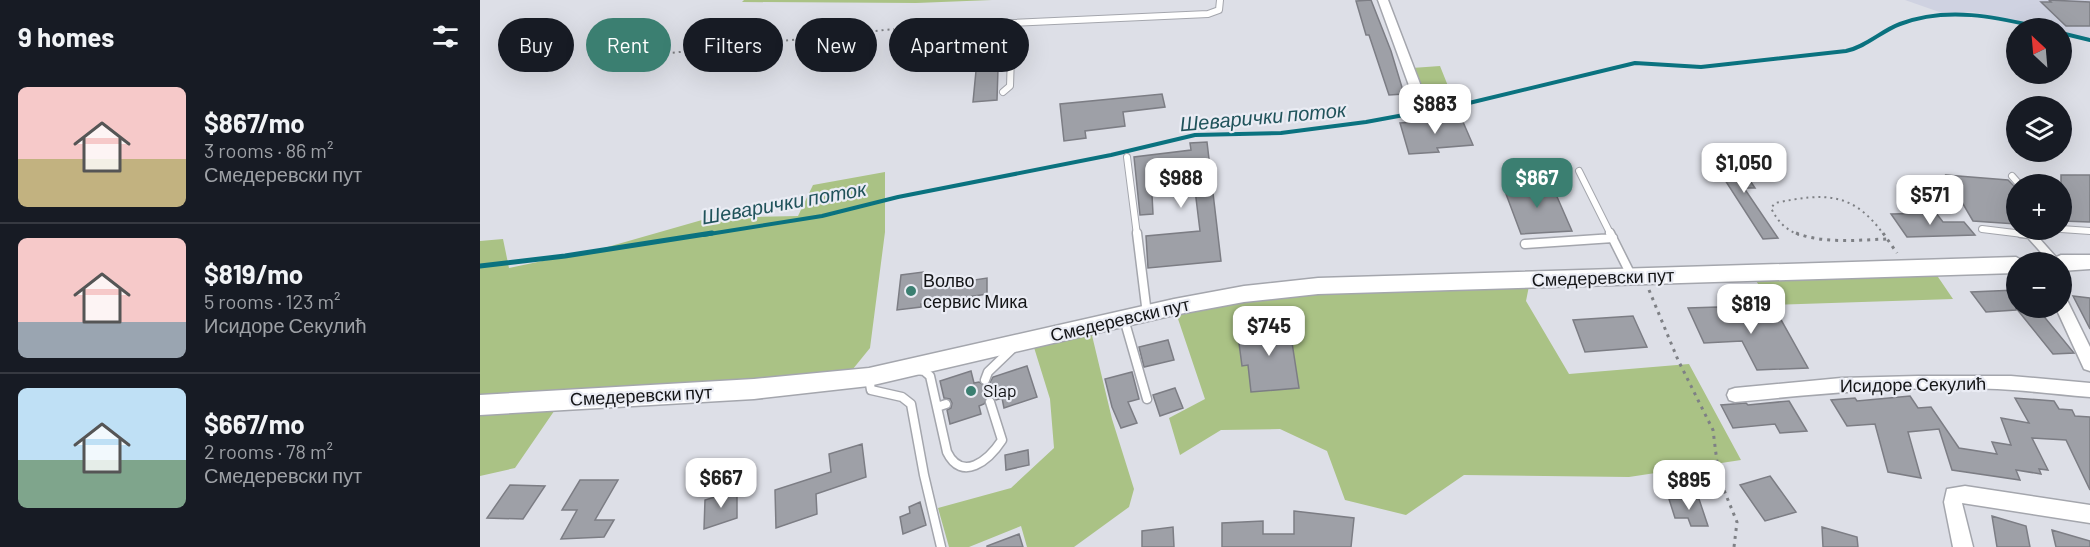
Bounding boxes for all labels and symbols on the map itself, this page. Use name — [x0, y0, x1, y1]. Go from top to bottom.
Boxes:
north arrow — [2006, 18, 2072, 84]
pin: $883 — [1399, 84, 1471, 135]
water label: Шеварички поток — [1179, 97, 1349, 135]
pin: $1,050 — [1695, 143, 1793, 194]
pin: $988 — [1145, 158, 1217, 209]
pin: $867 — [1501, 158, 1573, 209]
water label: Шеварички поток — [700, 175, 870, 228]
pin: $571 — [1894, 175, 1966, 226]
street label: Смедеревски пут — [1531, 264, 1675, 290]
place label: Волво сервис Мика — [923, 269, 1029, 312]
marker: Волво сервис Мика — [904, 284, 918, 298]
pin: $819 — [1715, 284, 1787, 335]
street label: Смедеревски пут — [1048, 292, 1192, 346]
pin: $745 — [1233, 306, 1305, 357]
street label: Исидоре Секулић — [1840, 372, 1986, 396]
place label: Slap — [983, 379, 1017, 401]
street label: Смедеревски пут — [569, 380, 713, 410]
marker: Slap — [964, 384, 978, 398]
pin: $667 — [685, 458, 757, 509]
pin: $895 — [1653, 460, 1725, 511]

